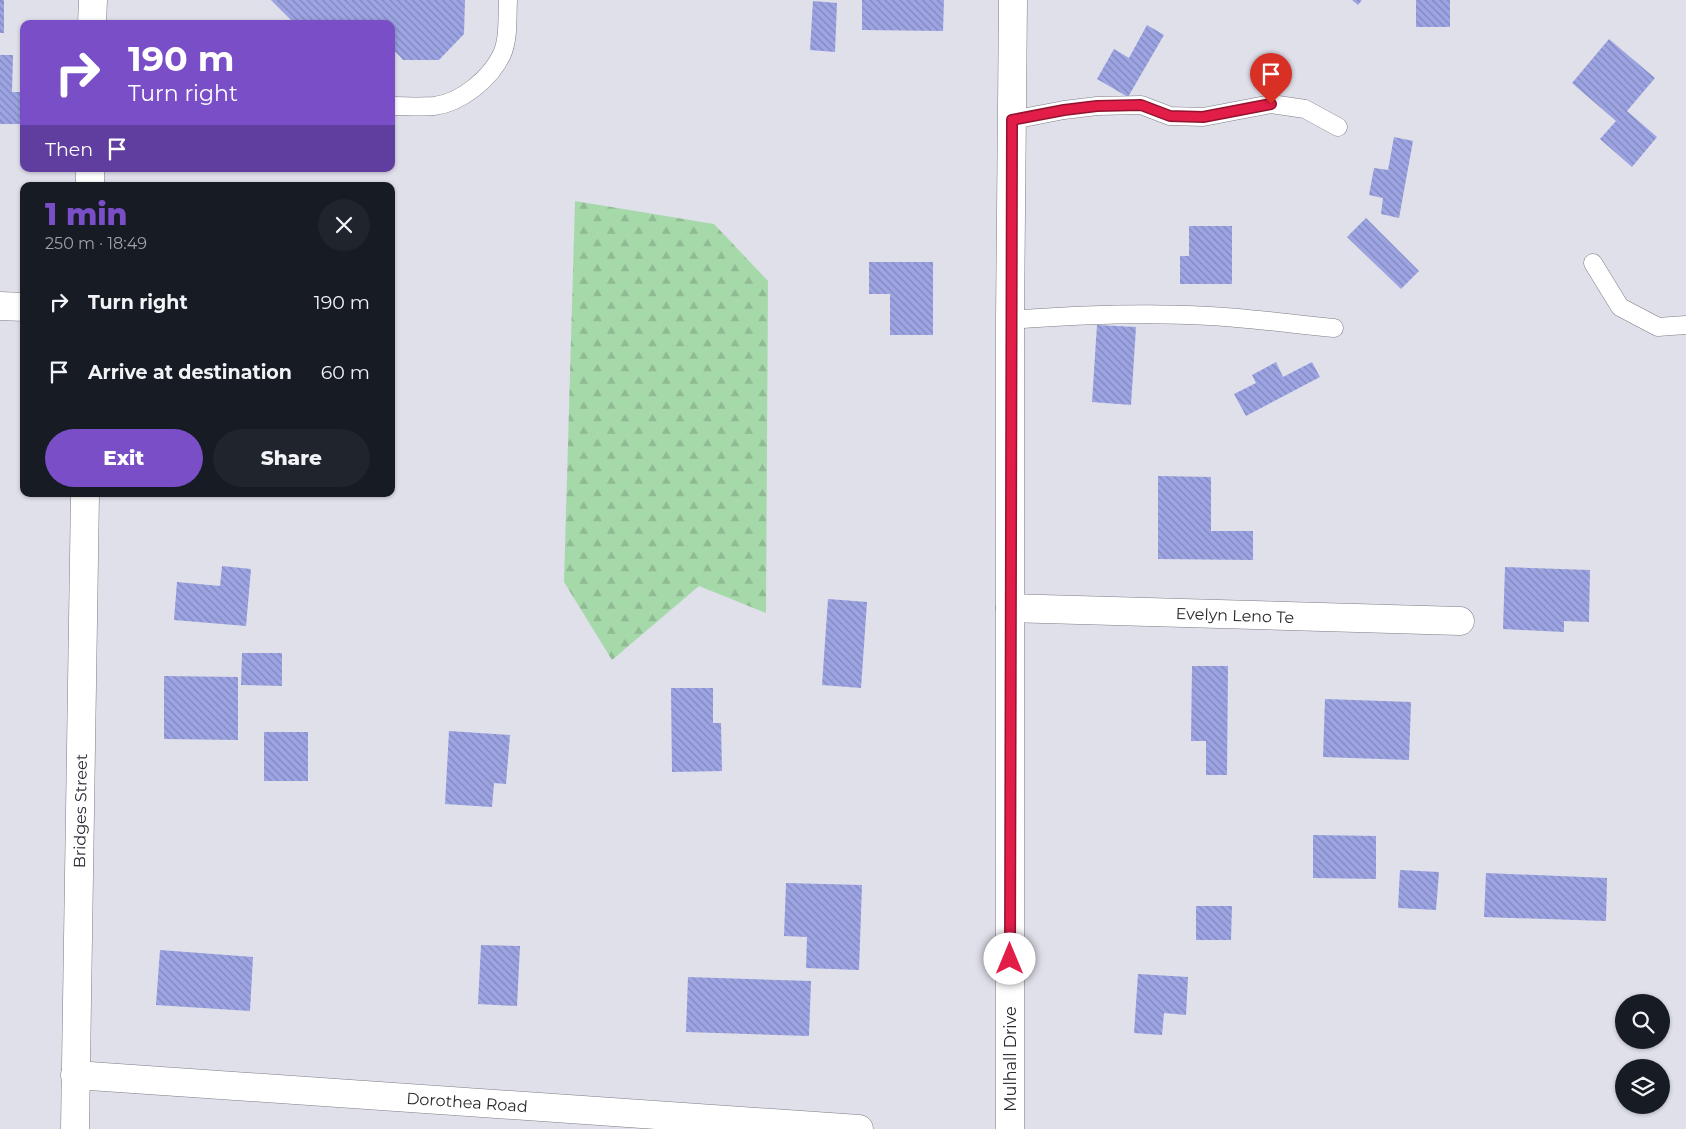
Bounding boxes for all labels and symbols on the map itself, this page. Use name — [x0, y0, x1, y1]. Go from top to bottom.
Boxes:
pin — [1250, 53, 1292, 104]
street label: Evelyn Leno Te — [1175, 604, 1295, 627]
street label: Bridges Street — [70, 753, 91, 868]
position arrow — [983, 932, 1035, 984]
street label: Mulhall Drive — [1001, 1006, 1020, 1112]
street label: Dorothea Road — [406, 1089, 528, 1116]

